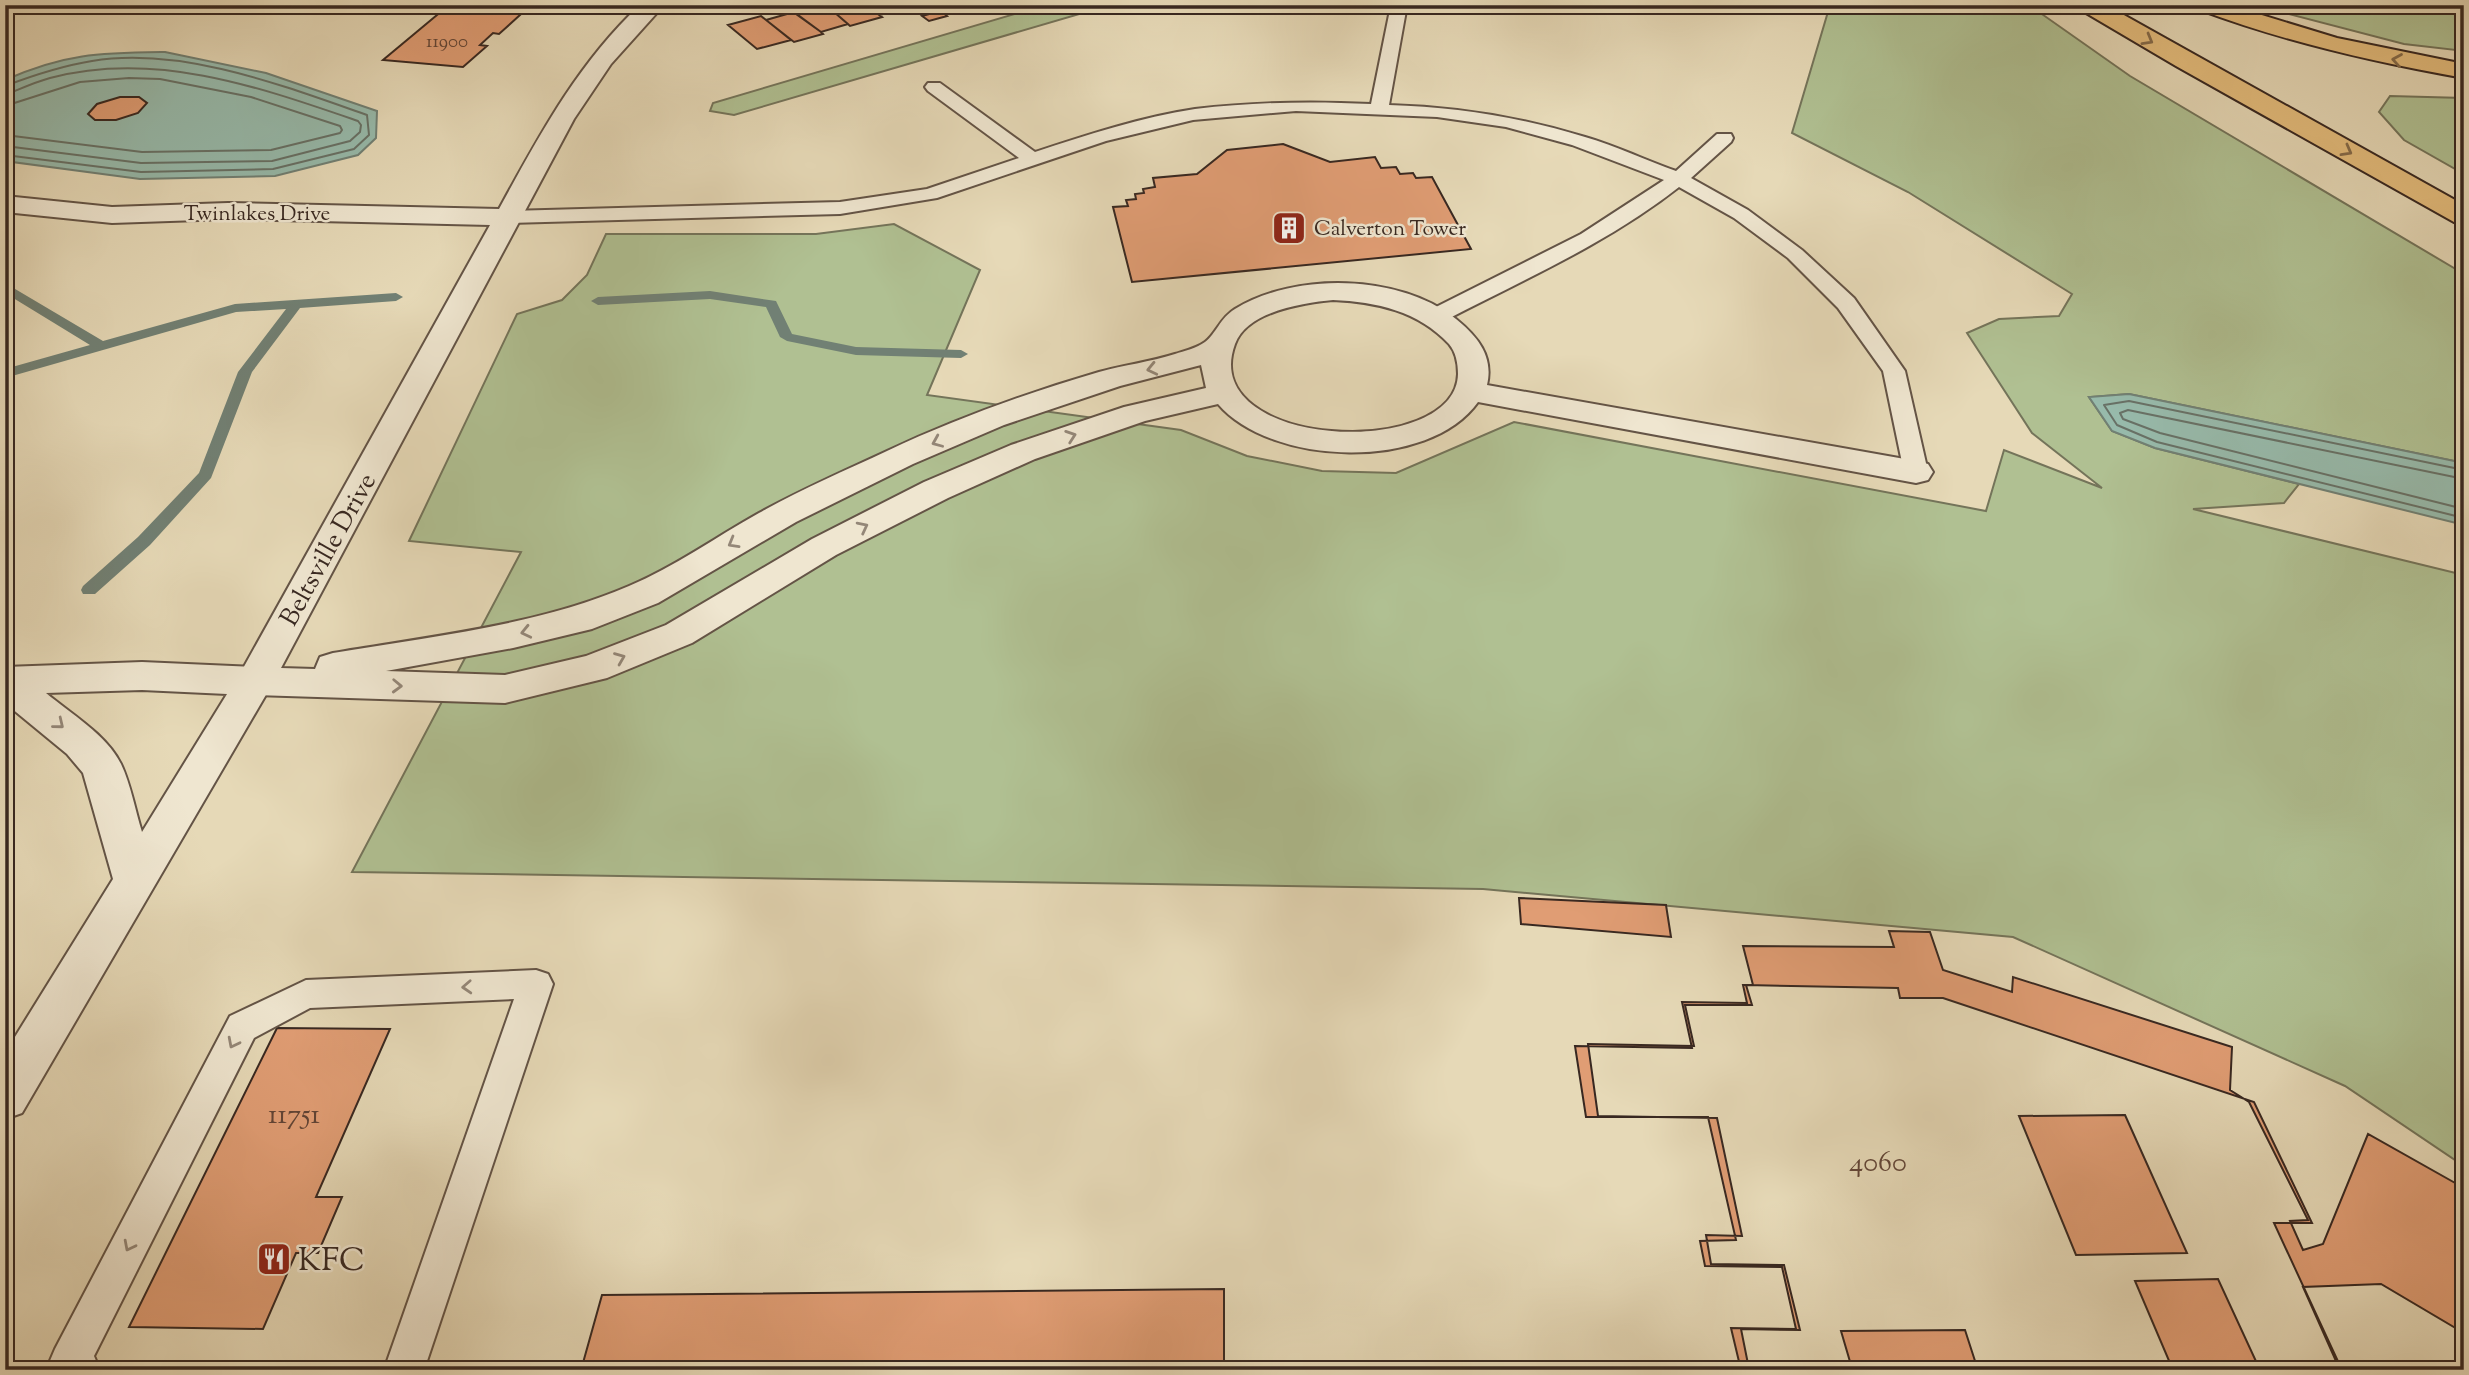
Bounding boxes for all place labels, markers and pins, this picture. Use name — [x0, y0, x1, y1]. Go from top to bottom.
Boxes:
building icon: Calverton Tower — [1270, 209, 1308, 247]
place label: Calverton Tower — [1314, 215, 1466, 245]
place label: KFC — [298, 1239, 365, 1285]
restaurant icon: KFC — [255, 1240, 293, 1278]

